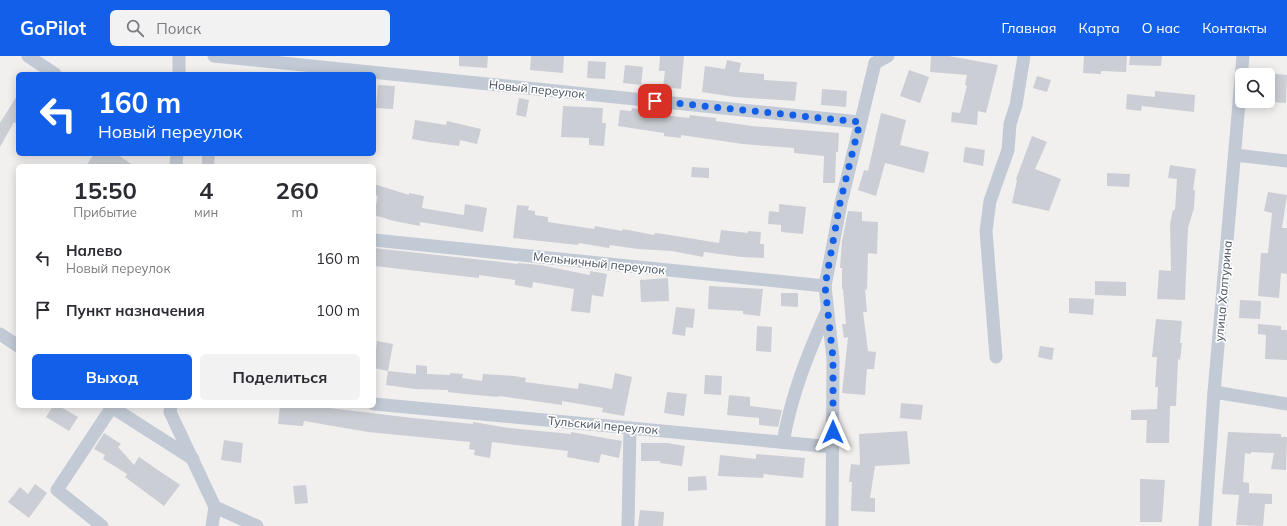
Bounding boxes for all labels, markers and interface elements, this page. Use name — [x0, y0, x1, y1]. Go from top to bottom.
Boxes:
search box — [110, 10, 390, 46]
text: GoPilot — [20, 16, 86, 40]
icon: search — [124, 17, 146, 39]
text: Поиск — [156, 19, 201, 38]
text: Главная — [1002, 19, 1057, 37]
text: Карта — [1079, 19, 1120, 37]
text: О нас — [1142, 19, 1180, 37]
text: Контакты — [1202, 19, 1267, 37]
map controls — [1235, 68, 1275, 108]
button: search — [1235, 68, 1275, 108]
street label: Новый переулок — [488, 77, 586, 102]
pin — [638, 84, 672, 118]
text: 160 m — [98, 85, 181, 120]
icon: left — [32, 88, 84, 140]
icon: arrive — [644, 90, 666, 112]
text: Новый переулок — [98, 120, 243, 143]
text: 15:50 — [73, 175, 137, 205]
text: 4 — [199, 175, 213, 205]
text: 260 — [276, 175, 319, 205]
text: Прибытие — [73, 204, 137, 220]
text: мин — [194, 204, 218, 220]
text: m — [291, 204, 303, 220]
street label: улица Халтурина — [1211, 240, 1235, 342]
text: Налево — [66, 241, 122, 260]
icon: left — [32, 247, 54, 269]
text: 160 m — [316, 249, 360, 268]
street label: Мельничный переулок — [532, 249, 666, 277]
text: Новый переулок — [66, 260, 170, 276]
icon: arrive — [32, 299, 54, 321]
text: Пункт назначения — [66, 301, 205, 320]
text: 100 m — [316, 301, 360, 320]
button: Выход — [32, 354, 192, 400]
button: Поделиться — [200, 354, 360, 400]
position arrow — [812, 411, 854, 453]
street label: Тульский переулок — [547, 413, 659, 437]

